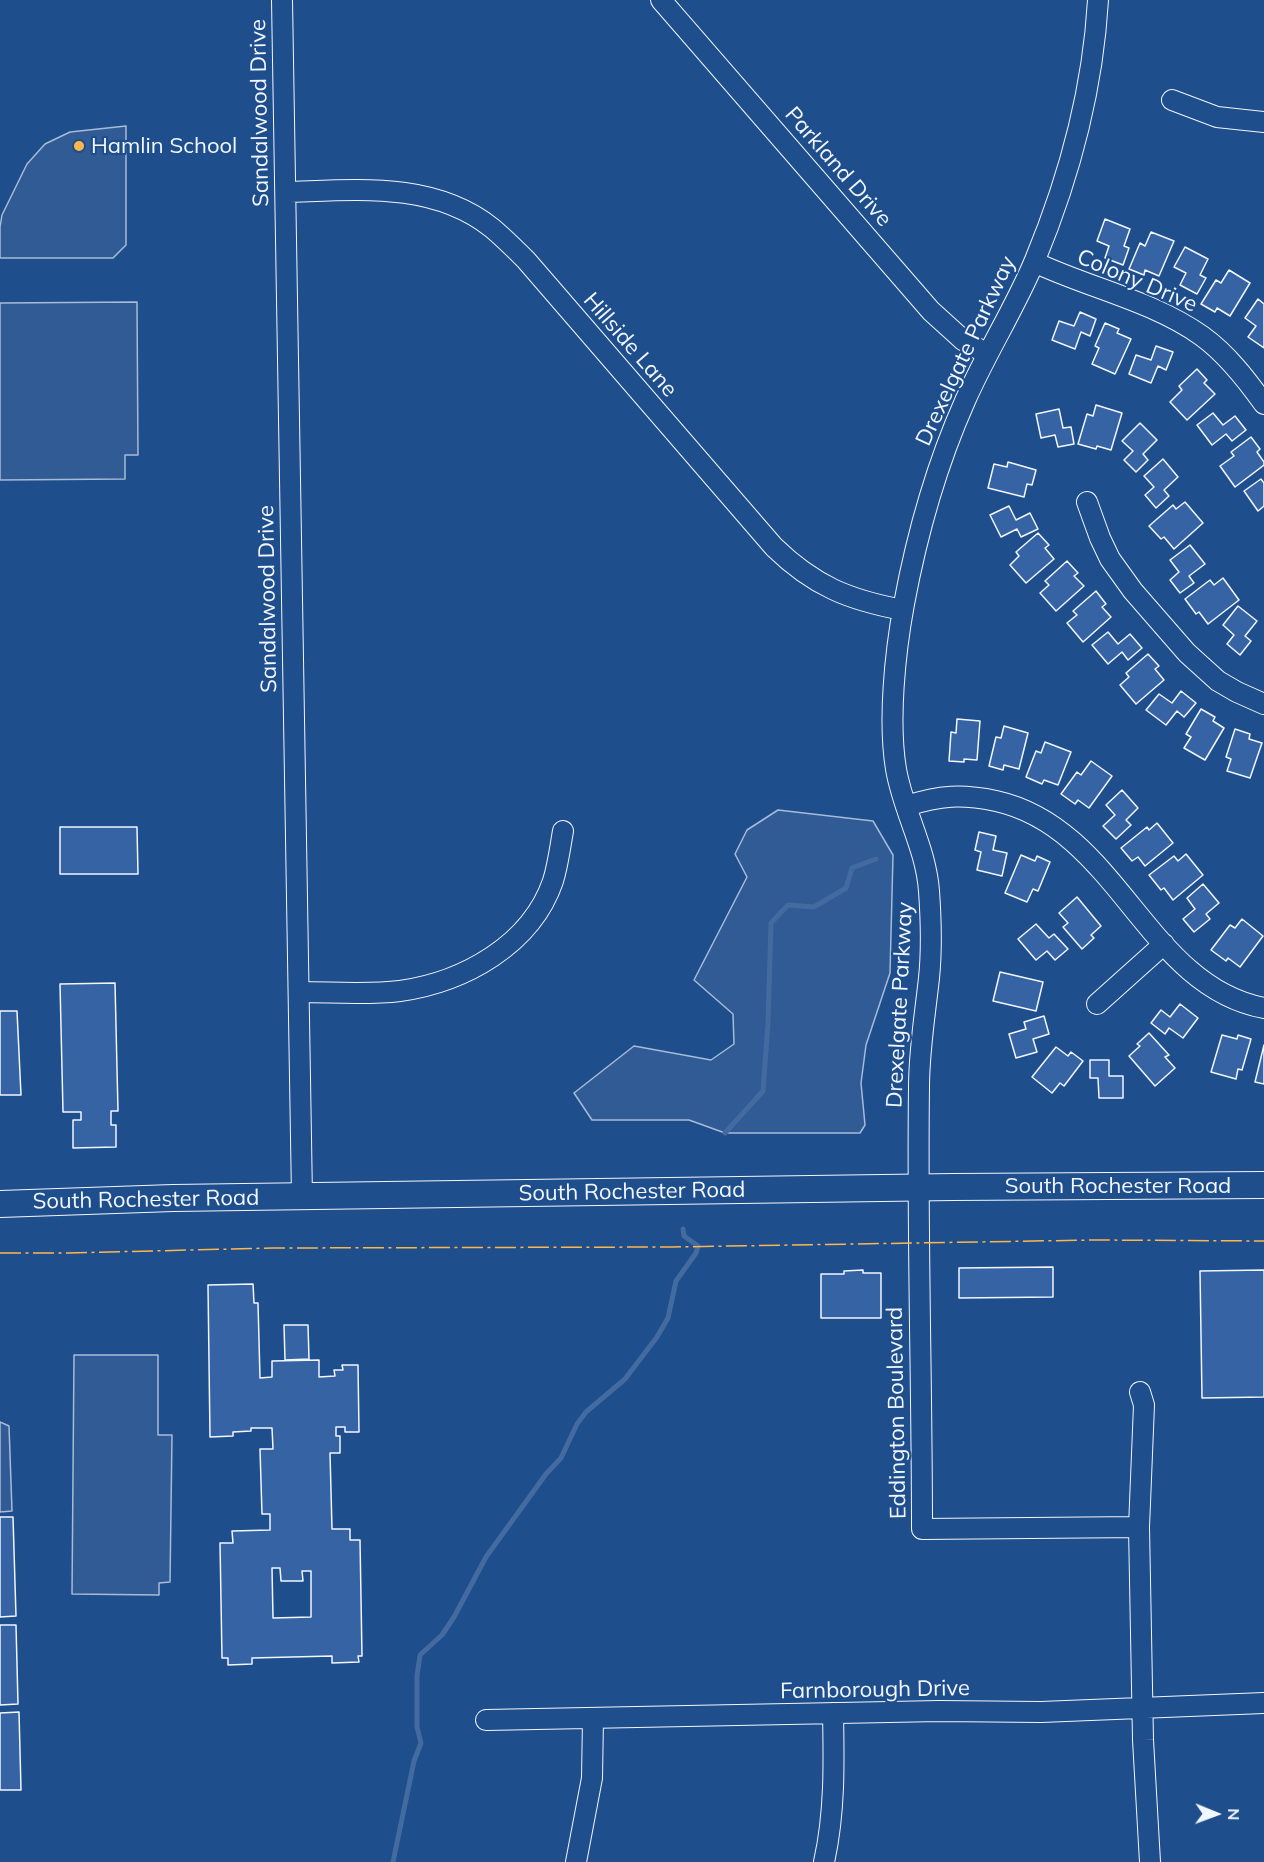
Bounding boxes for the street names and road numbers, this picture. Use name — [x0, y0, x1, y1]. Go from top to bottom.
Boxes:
street label: Sandalwood Drive — [245, 19, 275, 207]
street label: Parkland Drive — [779, 102, 897, 232]
street label: Colony Drive — [1073, 244, 1201, 318]
street label: Drexelgate Parkway — [910, 252, 1022, 450]
street label: Hillside Lane — [578, 287, 682, 403]
street label: Sandalwood Drive — [253, 505, 283, 693]
street label: Drexelgate Parkway — [881, 901, 919, 1109]
street label: South Rochester Road — [1005, 1173, 1231, 1199]
street label: South Rochester Road — [518, 1177, 746, 1207]
street label: South Rochester Road — [32, 1185, 260, 1215]
street label: Eddington Boulevard — [882, 1307, 912, 1519]
street label: Farnborough Drive — [780, 1675, 970, 1705]

